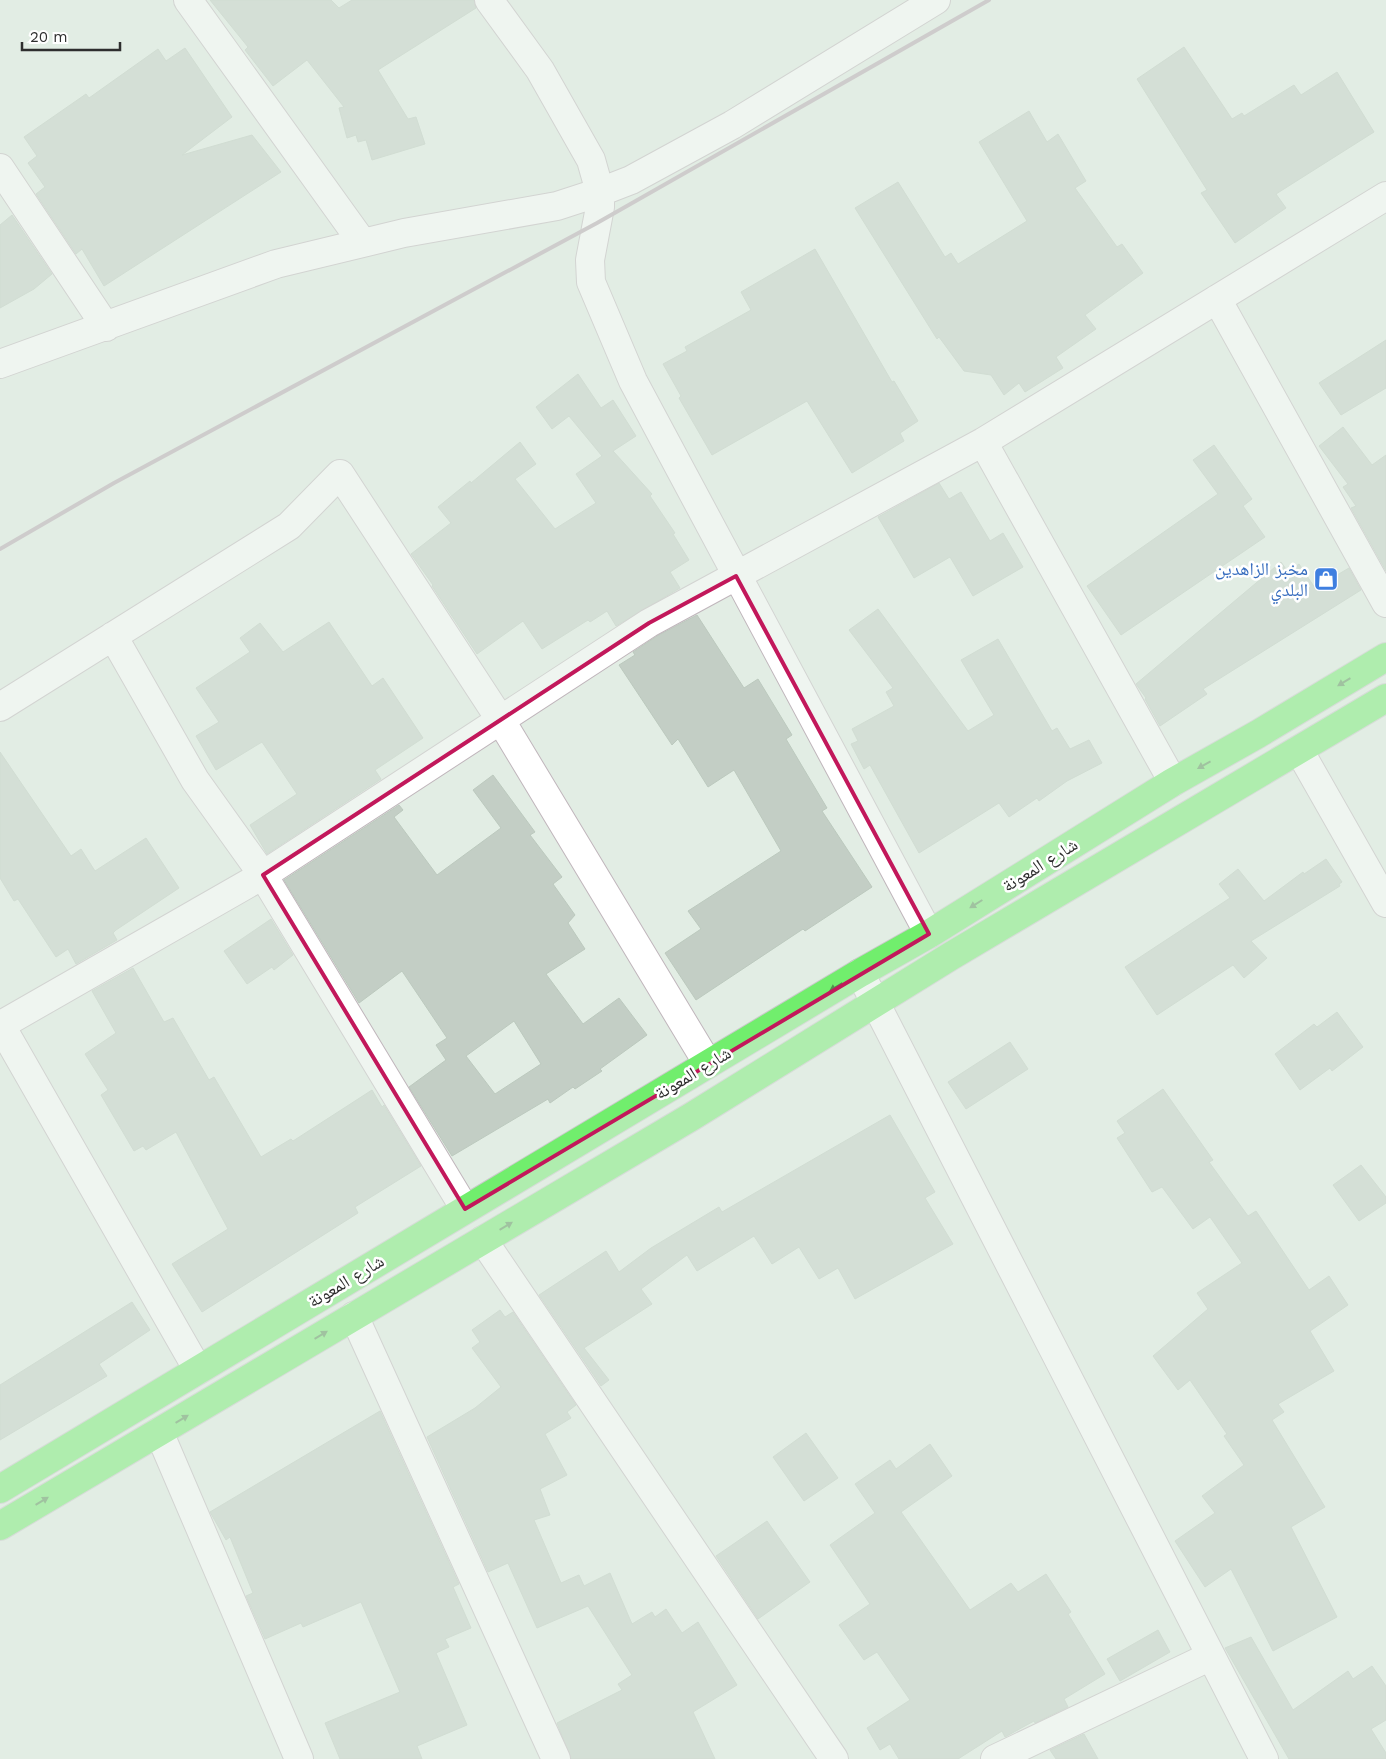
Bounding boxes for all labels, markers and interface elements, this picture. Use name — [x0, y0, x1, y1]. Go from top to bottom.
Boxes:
scale bar — [22, 20, 120, 52]
text: 20 m — [30, 28, 68, 46]
place label: مخبز الزاهدين البلدي — [1215, 558, 1308, 605]
shop icon: مخبز الزاهدين البلدي — [1313, 566, 1339, 592]
one-way arrow — [1338, 678, 1351, 687]
one-way arrow — [1198, 760, 1211, 769]
street label: شارع المعونة — [998, 833, 1082, 897]
one-way arrow — [970, 900, 983, 909]
one-way arrow — [830, 982, 843, 991]
street label: شارع المعونة — [651, 1042, 735, 1104]
one-way arrow — [500, 1222, 513, 1231]
street label: شارع المعونة — [304, 1250, 388, 1312]
one-way arrow — [315, 1331, 328, 1340]
one-way arrow — [175, 1414, 188, 1423]
one-way arrow — [35, 1497, 48, 1506]

